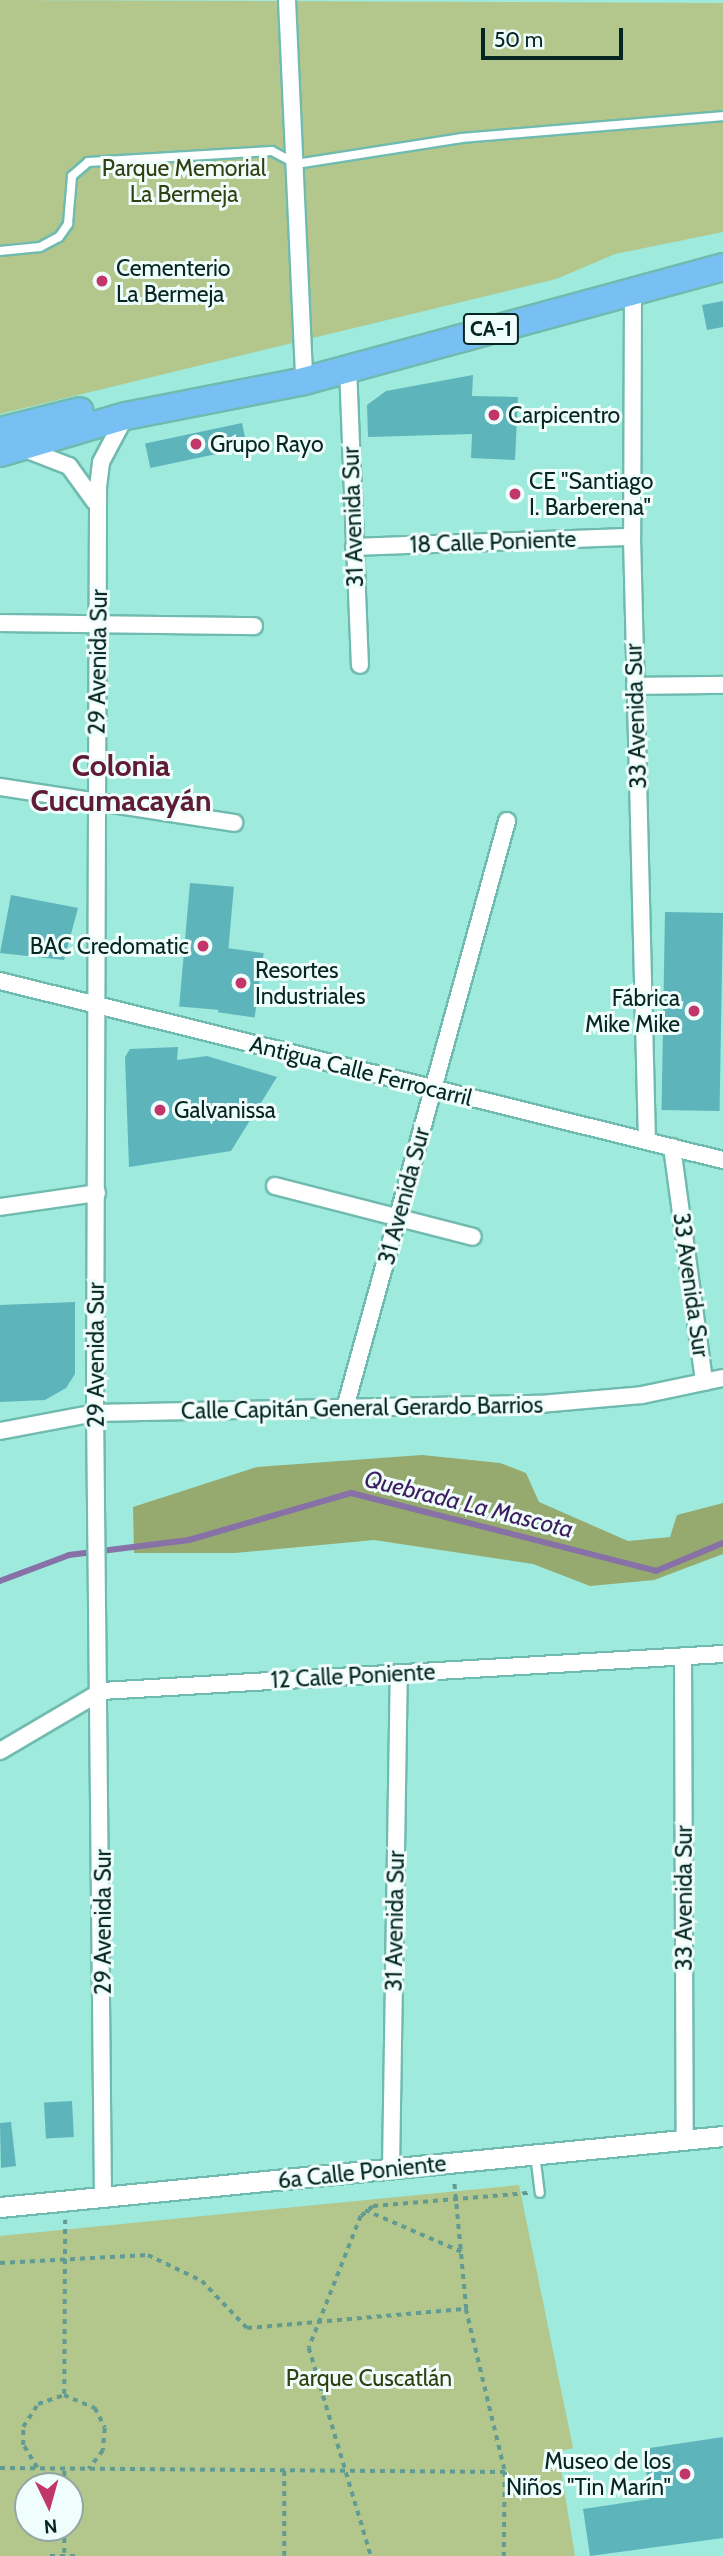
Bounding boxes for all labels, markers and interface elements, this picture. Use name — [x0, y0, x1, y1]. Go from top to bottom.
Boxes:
scale bar — [485, 14, 627, 58]
text: 50 m — [494, 27, 543, 52]
park label: Parque Memorial La Bermeja — [102, 154, 266, 208]
place label: Cementerio La Bermeja — [116, 254, 230, 308]
marker: Cementerio La Bermeja — [94, 273, 110, 289]
road number: CA-1 — [461, 312, 521, 346]
place label: Carpicentro — [508, 401, 620, 429]
marker: Carpicentro — [486, 407, 502, 423]
place label: Grupo Rayo — [210, 430, 324, 458]
marker: Grupo Rayo — [188, 436, 204, 452]
street label: 31 Avenida Sur — [337, 446, 369, 588]
place label: CE "Santiago I. Barberena" — [529, 467, 653, 521]
marker: CE "Santiago I. Barberena" — [507, 486, 523, 502]
street label: 18 Calle Poniente — [409, 525, 577, 559]
street label: 29 Avenida Sur — [83, 589, 113, 735]
street label: 33 Avenida Sur — [620, 643, 652, 789]
district label: Colonia Cucumacayán — [30, 748, 212, 818]
place label: BAC Credomatic — [30, 932, 189, 960]
marker: BAC Credomatic — [195, 938, 211, 954]
place label: Resortes Industriales — [255, 956, 365, 1010]
marker: Resortes Industriales — [233, 975, 249, 991]
place label: Fábrica Mike Mike — [585, 984, 680, 1038]
marker: Fábrica Mike Mike — [686, 1003, 702, 1019]
street label: Antigua Calle Ferrocarril — [247, 1030, 475, 1112]
place label: Galvanissa — [174, 1096, 276, 1124]
marker: Galvanissa — [152, 1102, 168, 1118]
street label: 31 Avenida Sur — [372, 1124, 436, 1268]
street label: 33 Avenida Sur — [667, 1211, 715, 1359]
street label: 29 Avenida Sur — [82, 1282, 110, 1428]
street label: Calle Capitán General Gerardo Barrios — [181, 1391, 543, 1425]
water label: Quebrada La Mascota — [362, 1464, 576, 1544]
street label: 12 Calle Poniente — [270, 1658, 436, 1694]
street label: 33 Avenida Sur — [670, 1825, 698, 1971]
street label: 29 Avenida Sur — [89, 1849, 117, 1995]
street label: 31 Avenida Sur — [380, 1850, 410, 1992]
street label: 6a Calle Poniente — [276, 2149, 448, 2195]
park label: Parque Cuscatlán — [286, 2364, 452, 2392]
place label: Museo de los Niños "Tin Marín" — [506, 2447, 671, 2501]
marker: Museo de los Niños "Tin Marín" — [677, 2466, 693, 2482]
north arrow — [14, 2472, 84, 2542]
text: N — [43, 2514, 58, 2538]

